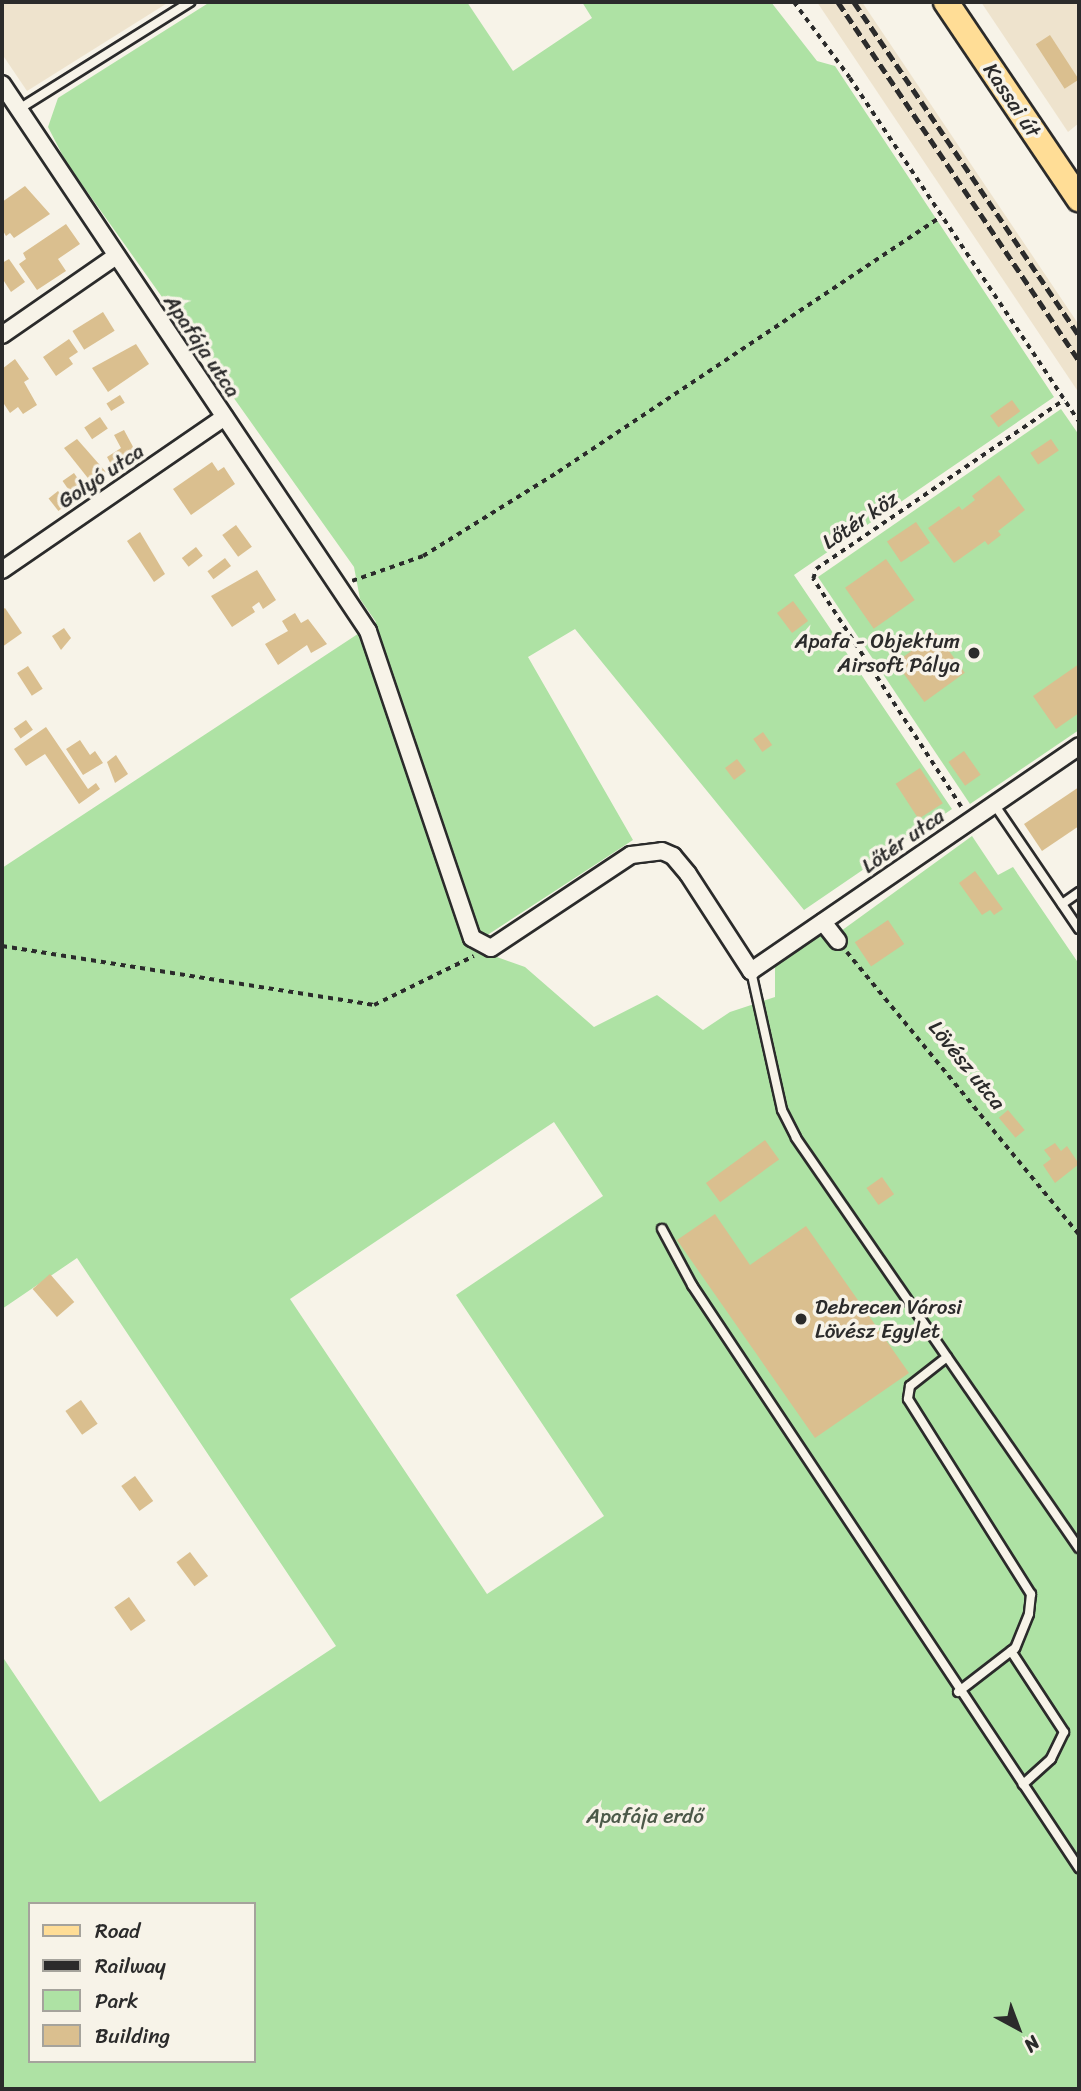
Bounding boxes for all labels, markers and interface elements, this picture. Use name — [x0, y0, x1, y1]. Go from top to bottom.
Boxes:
street label: Kassai út — [978, 58, 1046, 142]
street label: Apafája utca — [158, 290, 246, 402]
street label: Golyó utca — [53, 438, 149, 514]
street label: Lőtér köz — [817, 485, 903, 555]
place label: Apafa - Objektum Airsoft Pálya — [794, 628, 960, 678]
marker: Apafa - Objektum Airsoft Pálya — [966, 645, 982, 661]
street label: Lőtér utca — [857, 803, 949, 879]
street label: Lövész utca — [923, 1015, 1011, 1115]
place label: Debrecen Városi Lövész Egylet — [815, 1294, 963, 1344]
marker: Debrecen Városi Lövész Egylet — [793, 1311, 809, 1327]
park label: Apafája erdő — [586, 1803, 704, 1829]
legend — [28, 1902, 256, 2063]
text: Road — [95, 1912, 140, 1950]
text: Railway — [95, 1947, 166, 1985]
text: Park — [95, 1982, 138, 2020]
north arrow — [983, 1993, 1053, 2063]
text: Building — [95, 2017, 170, 2055]
text: N — [1016, 2027, 1048, 2061]

